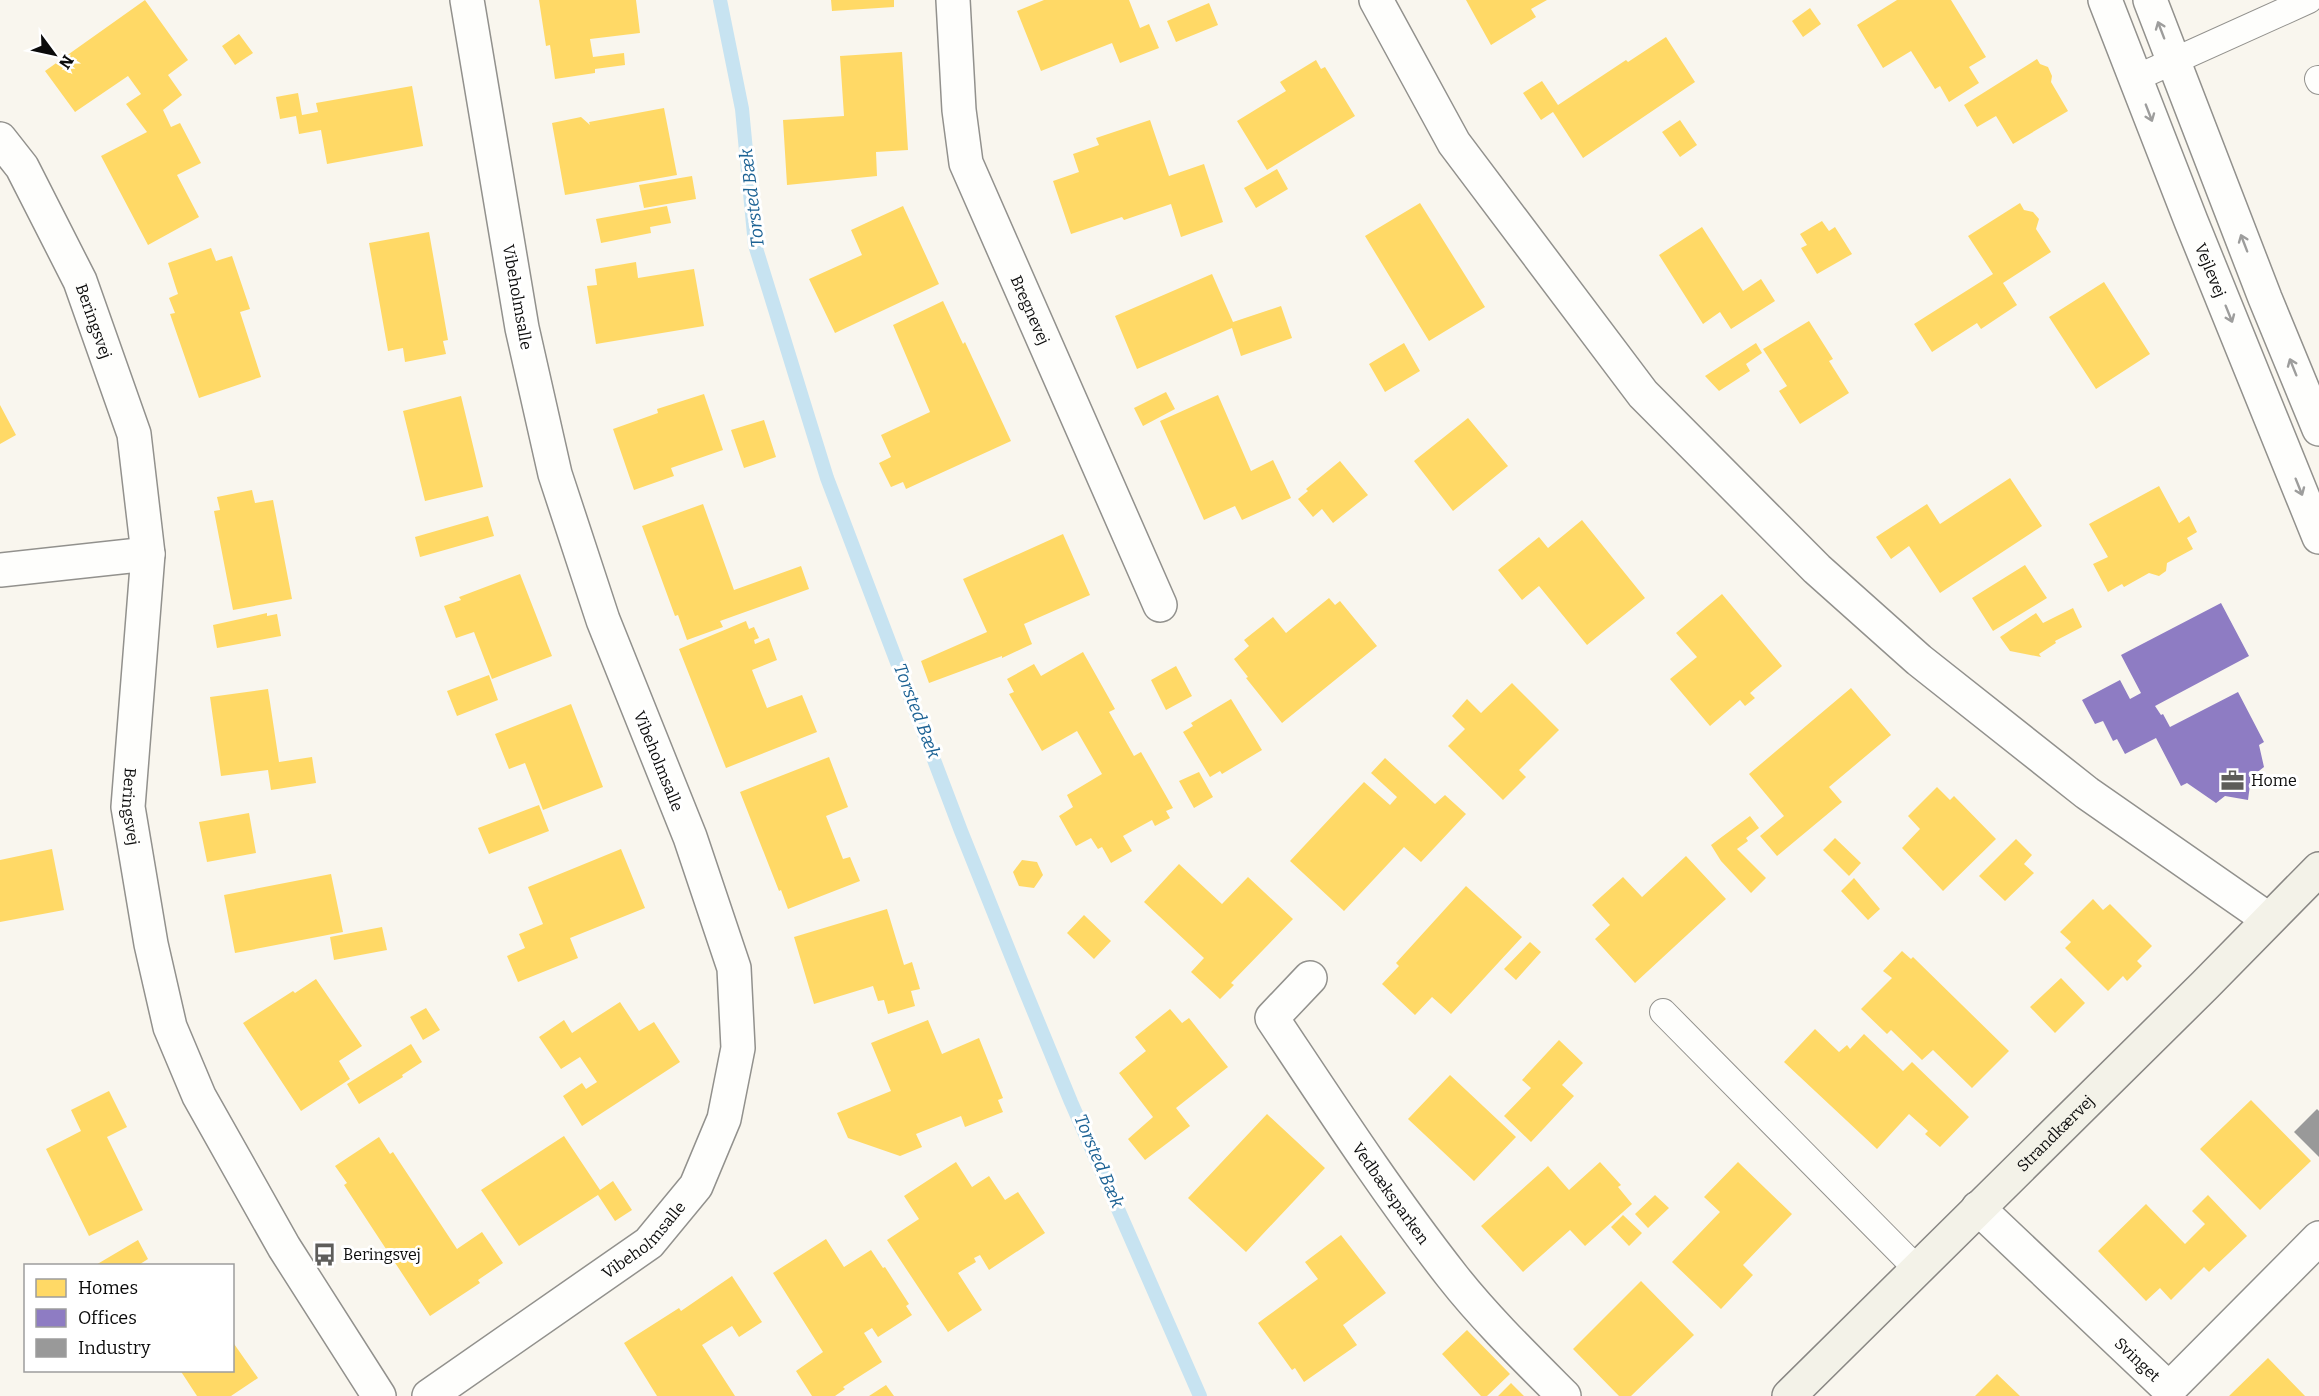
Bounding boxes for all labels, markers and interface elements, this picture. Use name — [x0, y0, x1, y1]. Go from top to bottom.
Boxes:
one-way arrow — [2155, 21, 2166, 40]
north arrow — [24, 24, 84, 84]
text: N — [55, 52, 77, 72]
one-way arrow — [2145, 103, 2156, 122]
water label: Torsted Bæk — [735, 147, 769, 249]
one-way arrow — [2238, 235, 2249, 253]
street label: Vejlevej — [2191, 240, 2230, 300]
street label: Vibeholmsalle — [499, 243, 536, 351]
street label: Bregnevej — [1006, 272, 1054, 348]
street label: Beringsvej — [72, 281, 116, 361]
one-way arrow — [2224, 304, 2235, 323]
one-way arrow — [2287, 358, 2298, 377]
one-way arrow — [2294, 477, 2305, 496]
water label: Torsted Bæk — [889, 661, 945, 762]
street label: Vibeholmsalle — [630, 708, 687, 814]
street label: Beringsvej — [118, 767, 143, 847]
office icon: Home — [2220, 767, 2246, 793]
place label: Home — [2251, 771, 2297, 790]
street label: Strandkærvej — [2013, 1091, 2098, 1176]
water label: Torsted Bæk — [1069, 1111, 1129, 1211]
street label: Vedbæksparken — [1348, 1139, 1433, 1248]
street label: Vibeholmsalle — [598, 1198, 689, 1283]
bus stop icon: Beringsvej — [312, 1241, 338, 1267]
place label: Beringsvej — [343, 1245, 421, 1264]
legend — [24, 1264, 234, 1372]
text: Homes — [78, 1277, 138, 1299]
text: Offices — [78, 1307, 137, 1329]
street label: Svinget — [2111, 1334, 2164, 1386]
text: Industry — [78, 1337, 151, 1359]

